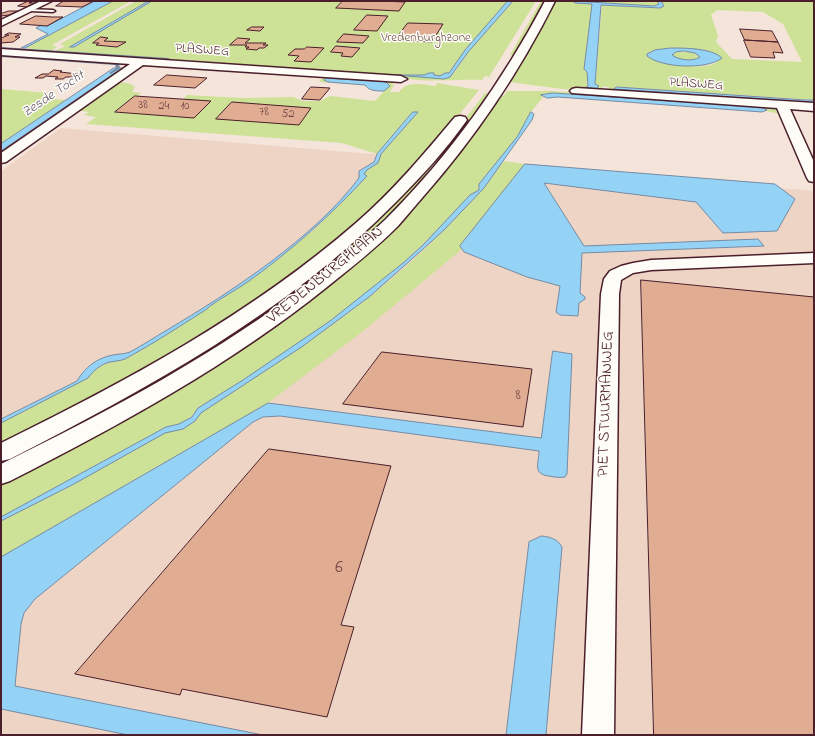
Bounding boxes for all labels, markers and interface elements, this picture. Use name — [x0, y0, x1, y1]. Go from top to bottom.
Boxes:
park label: Vredenburghzone — [381, 31, 471, 47]
street label: PLASWEG — [175, 41, 229, 61]
water label: Zesde Tocht — [20, 68, 88, 122]
street label: PLASWEG — [669, 75, 723, 95]
house number: 38 — [138, 99, 148, 113]
house number: 24 — [159, 100, 169, 114]
house number: 10 — [181, 100, 189, 114]
house number: 78 — [259, 106, 269, 120]
house number: 52 — [282, 108, 294, 122]
street label: VREDENBURGHLAAN — [264, 223, 388, 329]
street label: PIET STUURMANWEG — [595, 331, 619, 477]
house number: 8 — [515, 389, 521, 405]
house number: 6 — [335, 559, 343, 579]

